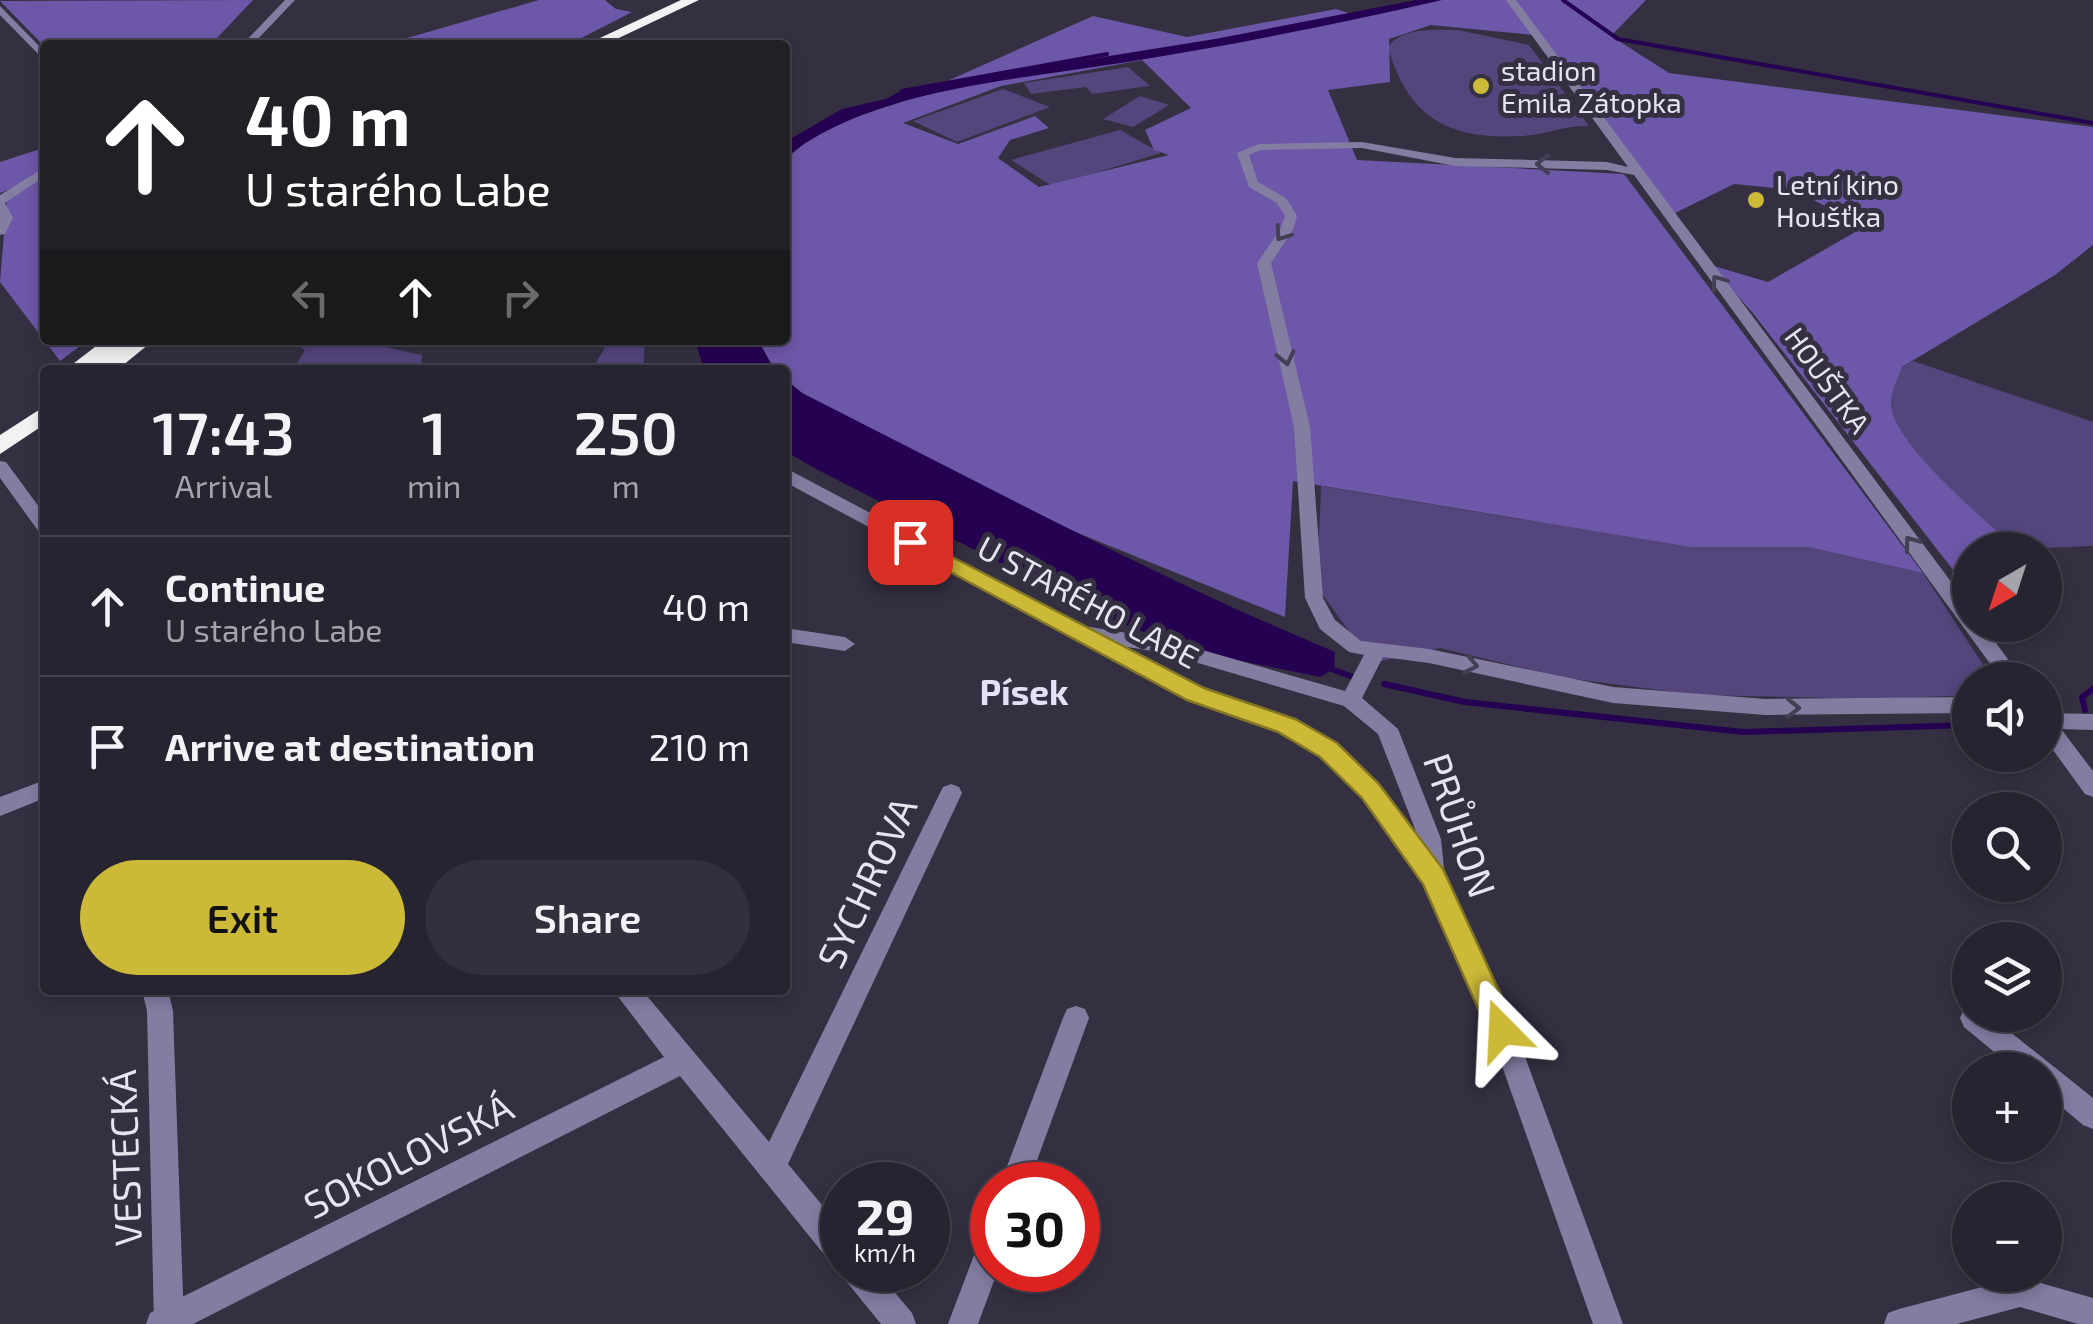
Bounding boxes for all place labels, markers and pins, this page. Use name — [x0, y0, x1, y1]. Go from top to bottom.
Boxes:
place label: stadion Emila Zátopka — [1501, 53, 1682, 119]
marker: stadion Emila Zátopka — [1470, 75, 1492, 97]
place label: Letní kino Houšťka — [1776, 167, 1899, 233]
marker: Letní kino Houšťka — [1745, 189, 1767, 211]
pin — [868, 500, 953, 585]

